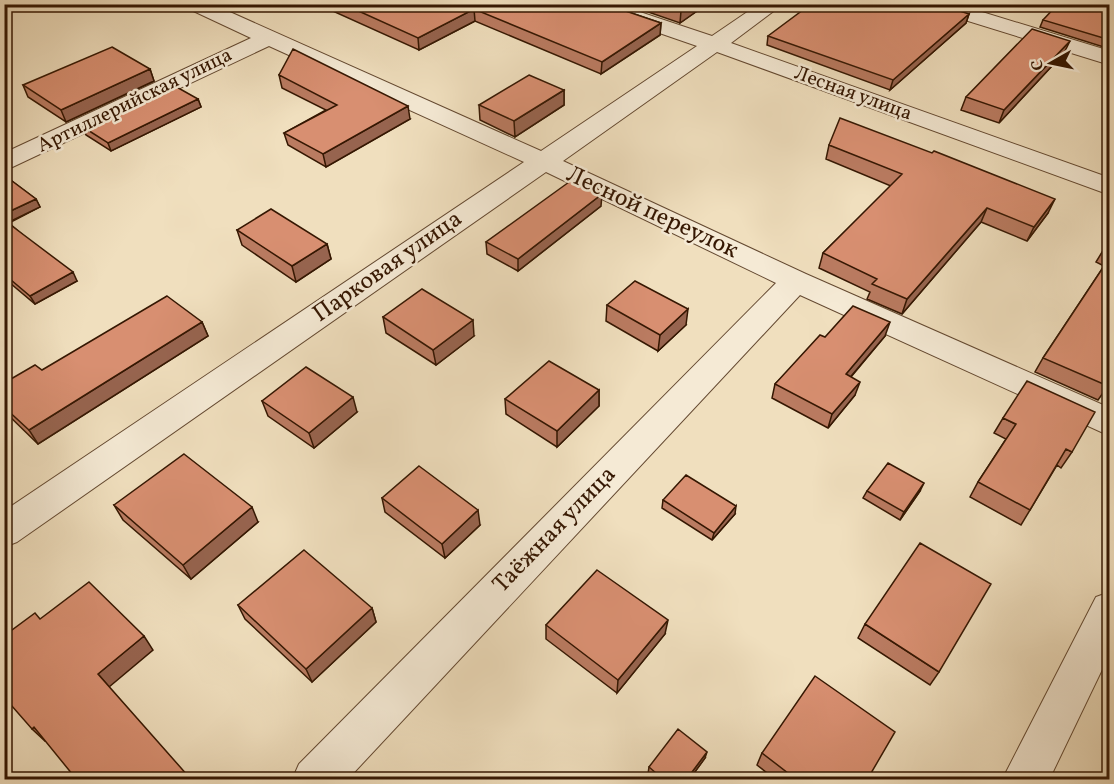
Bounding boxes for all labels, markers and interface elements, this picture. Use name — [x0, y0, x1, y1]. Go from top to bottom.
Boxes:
north arrow — [1021, 33, 1081, 93]
street label: Артиллерийская улица — [33, 42, 237, 160]
text: С — [1026, 58, 1050, 72]
street label: Лесная улица — [790, 60, 916, 128]
street label: Лесной переулок — [560, 158, 744, 268]
street label: Парковая улица — [306, 203, 470, 331]
street label: Таёжная улица — [485, 459, 625, 601]

